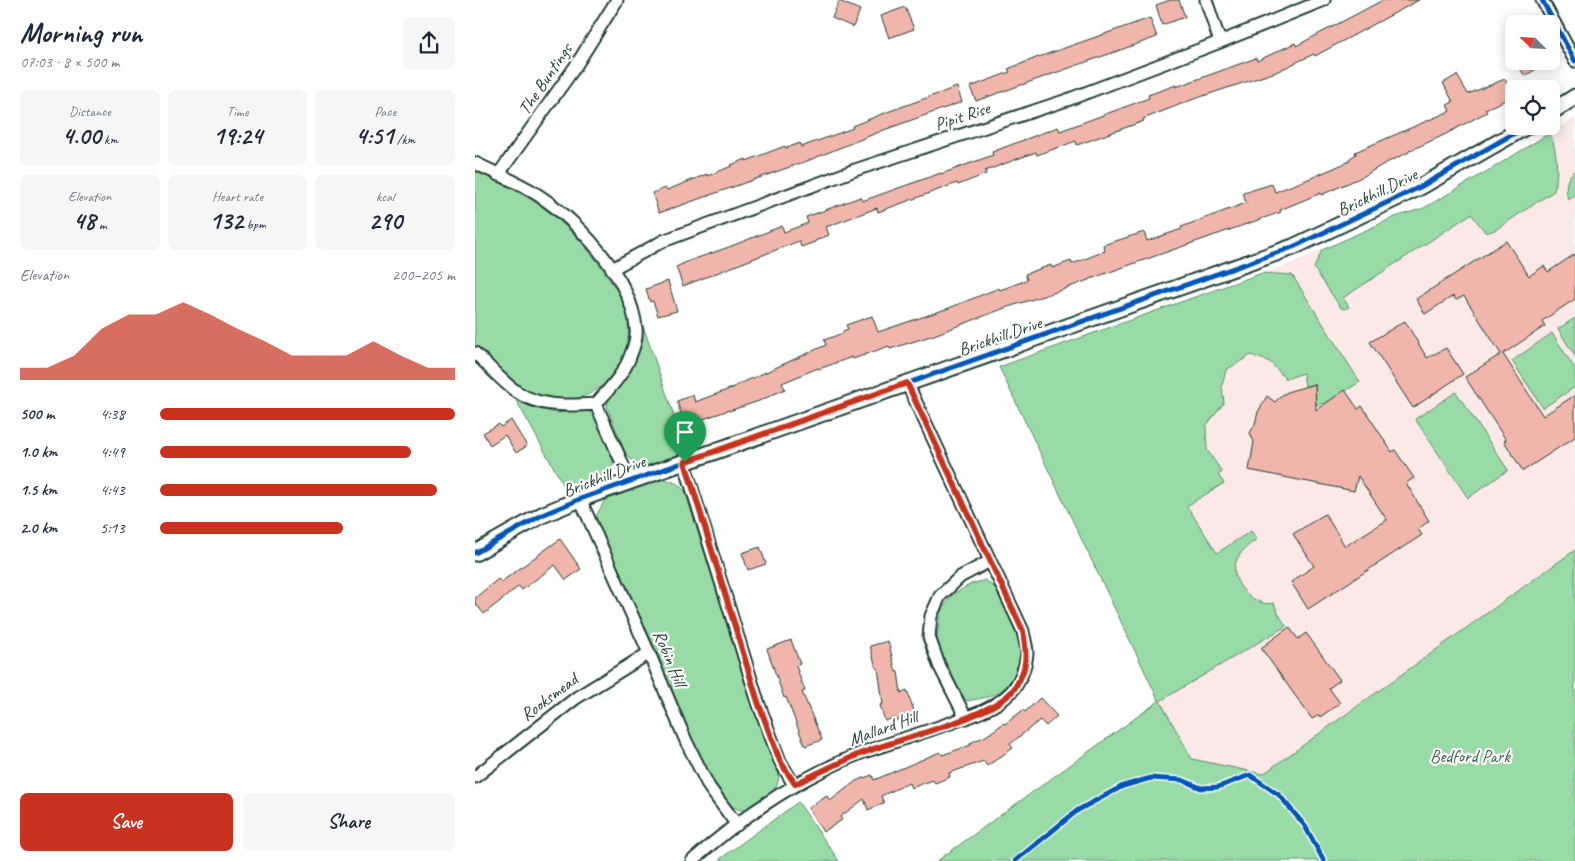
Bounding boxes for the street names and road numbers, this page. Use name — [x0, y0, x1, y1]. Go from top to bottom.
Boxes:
street label: The Buntings — [513, 38, 578, 119]
street label: Pipit Rise — [932, 96, 993, 135]
street label: Brickhill Drive — [1333, 163, 1422, 221]
street label: Brickhill Drive — [955, 311, 1046, 360]
street label: Brickhill Drive — [560, 450, 649, 502]
street label: Robin Hill — [648, 627, 693, 692]
street label: Rooksmead — [516, 667, 584, 726]
street label: Mallard Hill — [846, 704, 923, 751]

